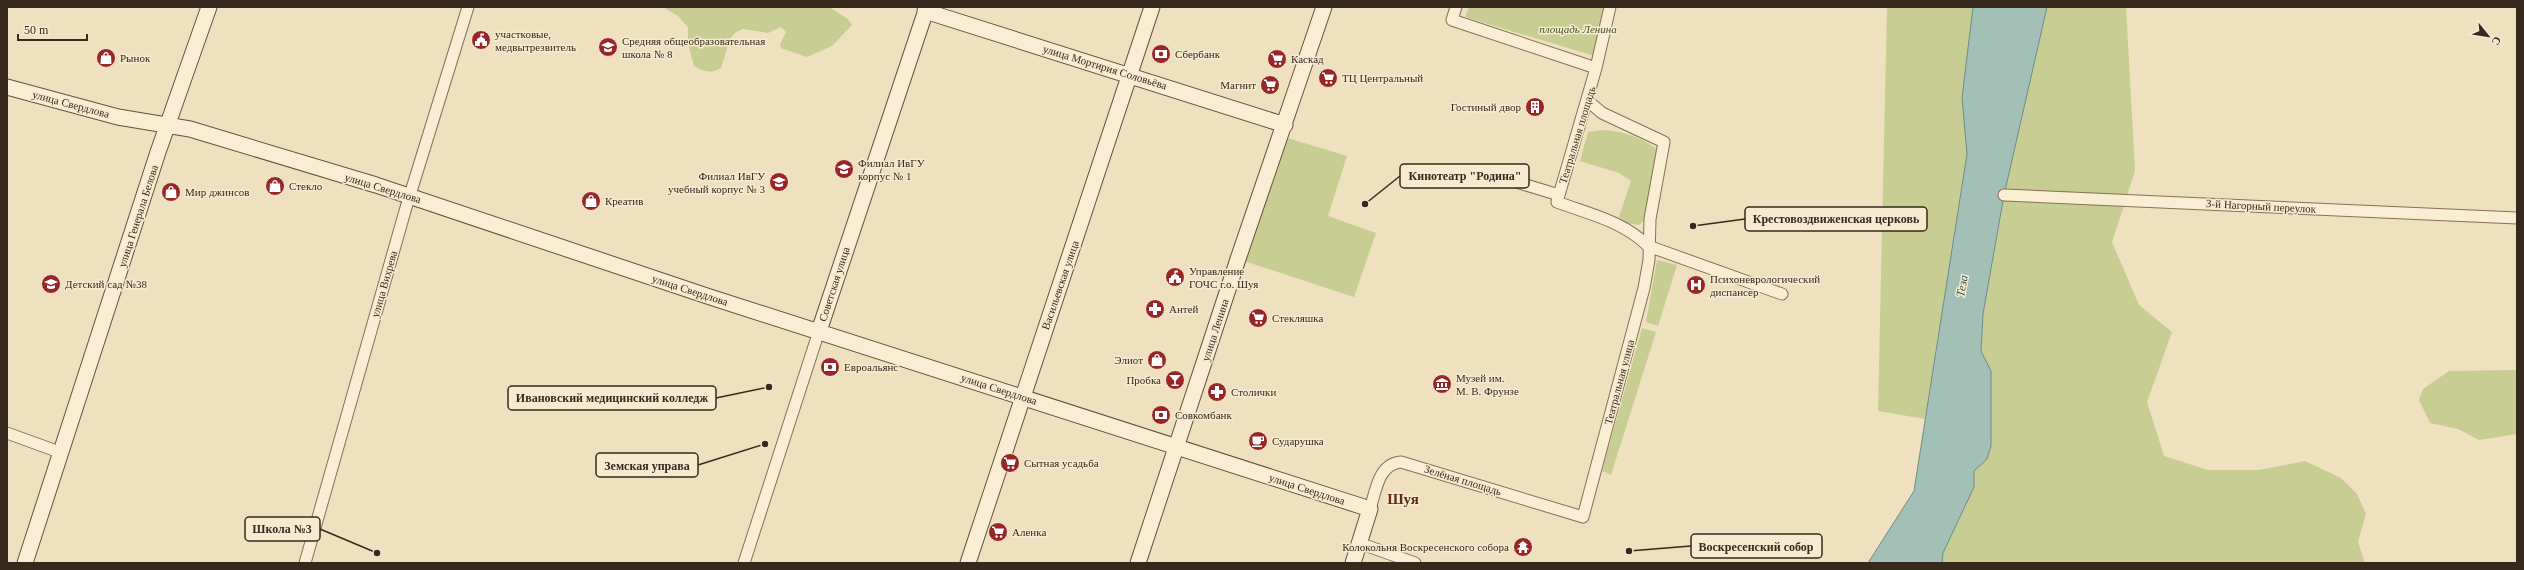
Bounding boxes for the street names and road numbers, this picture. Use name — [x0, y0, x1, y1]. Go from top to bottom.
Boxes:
street label: улица Мортирия Соловьёва — [1042, 42, 1168, 92]
street label: Театральная площадь — [1556, 85, 1598, 185]
street label: улица Свердлова — [31, 88, 111, 120]
street label: улица Генерала Белова — [116, 163, 160, 269]
street label: улица Свердлова — [343, 171, 423, 205]
street label: 3-й Нагорный переулок — [2206, 197, 2317, 215]
street label: Васильевская улица — [1039, 239, 1081, 331]
street label: Советская улица — [816, 245, 852, 323]
street label: улица Вихрева — [369, 249, 399, 319]
street label: улица Свердлова — [651, 272, 730, 308]
street label: улица Ленина — [1199, 297, 1231, 363]
street label: Театральная улица — [1602, 338, 1636, 426]
street label: улица Свердлова — [960, 371, 1039, 407]
street label: Зелёная площадь — [1423, 463, 1503, 497]
street label: улица Свердлова — [1268, 471, 1347, 507]

